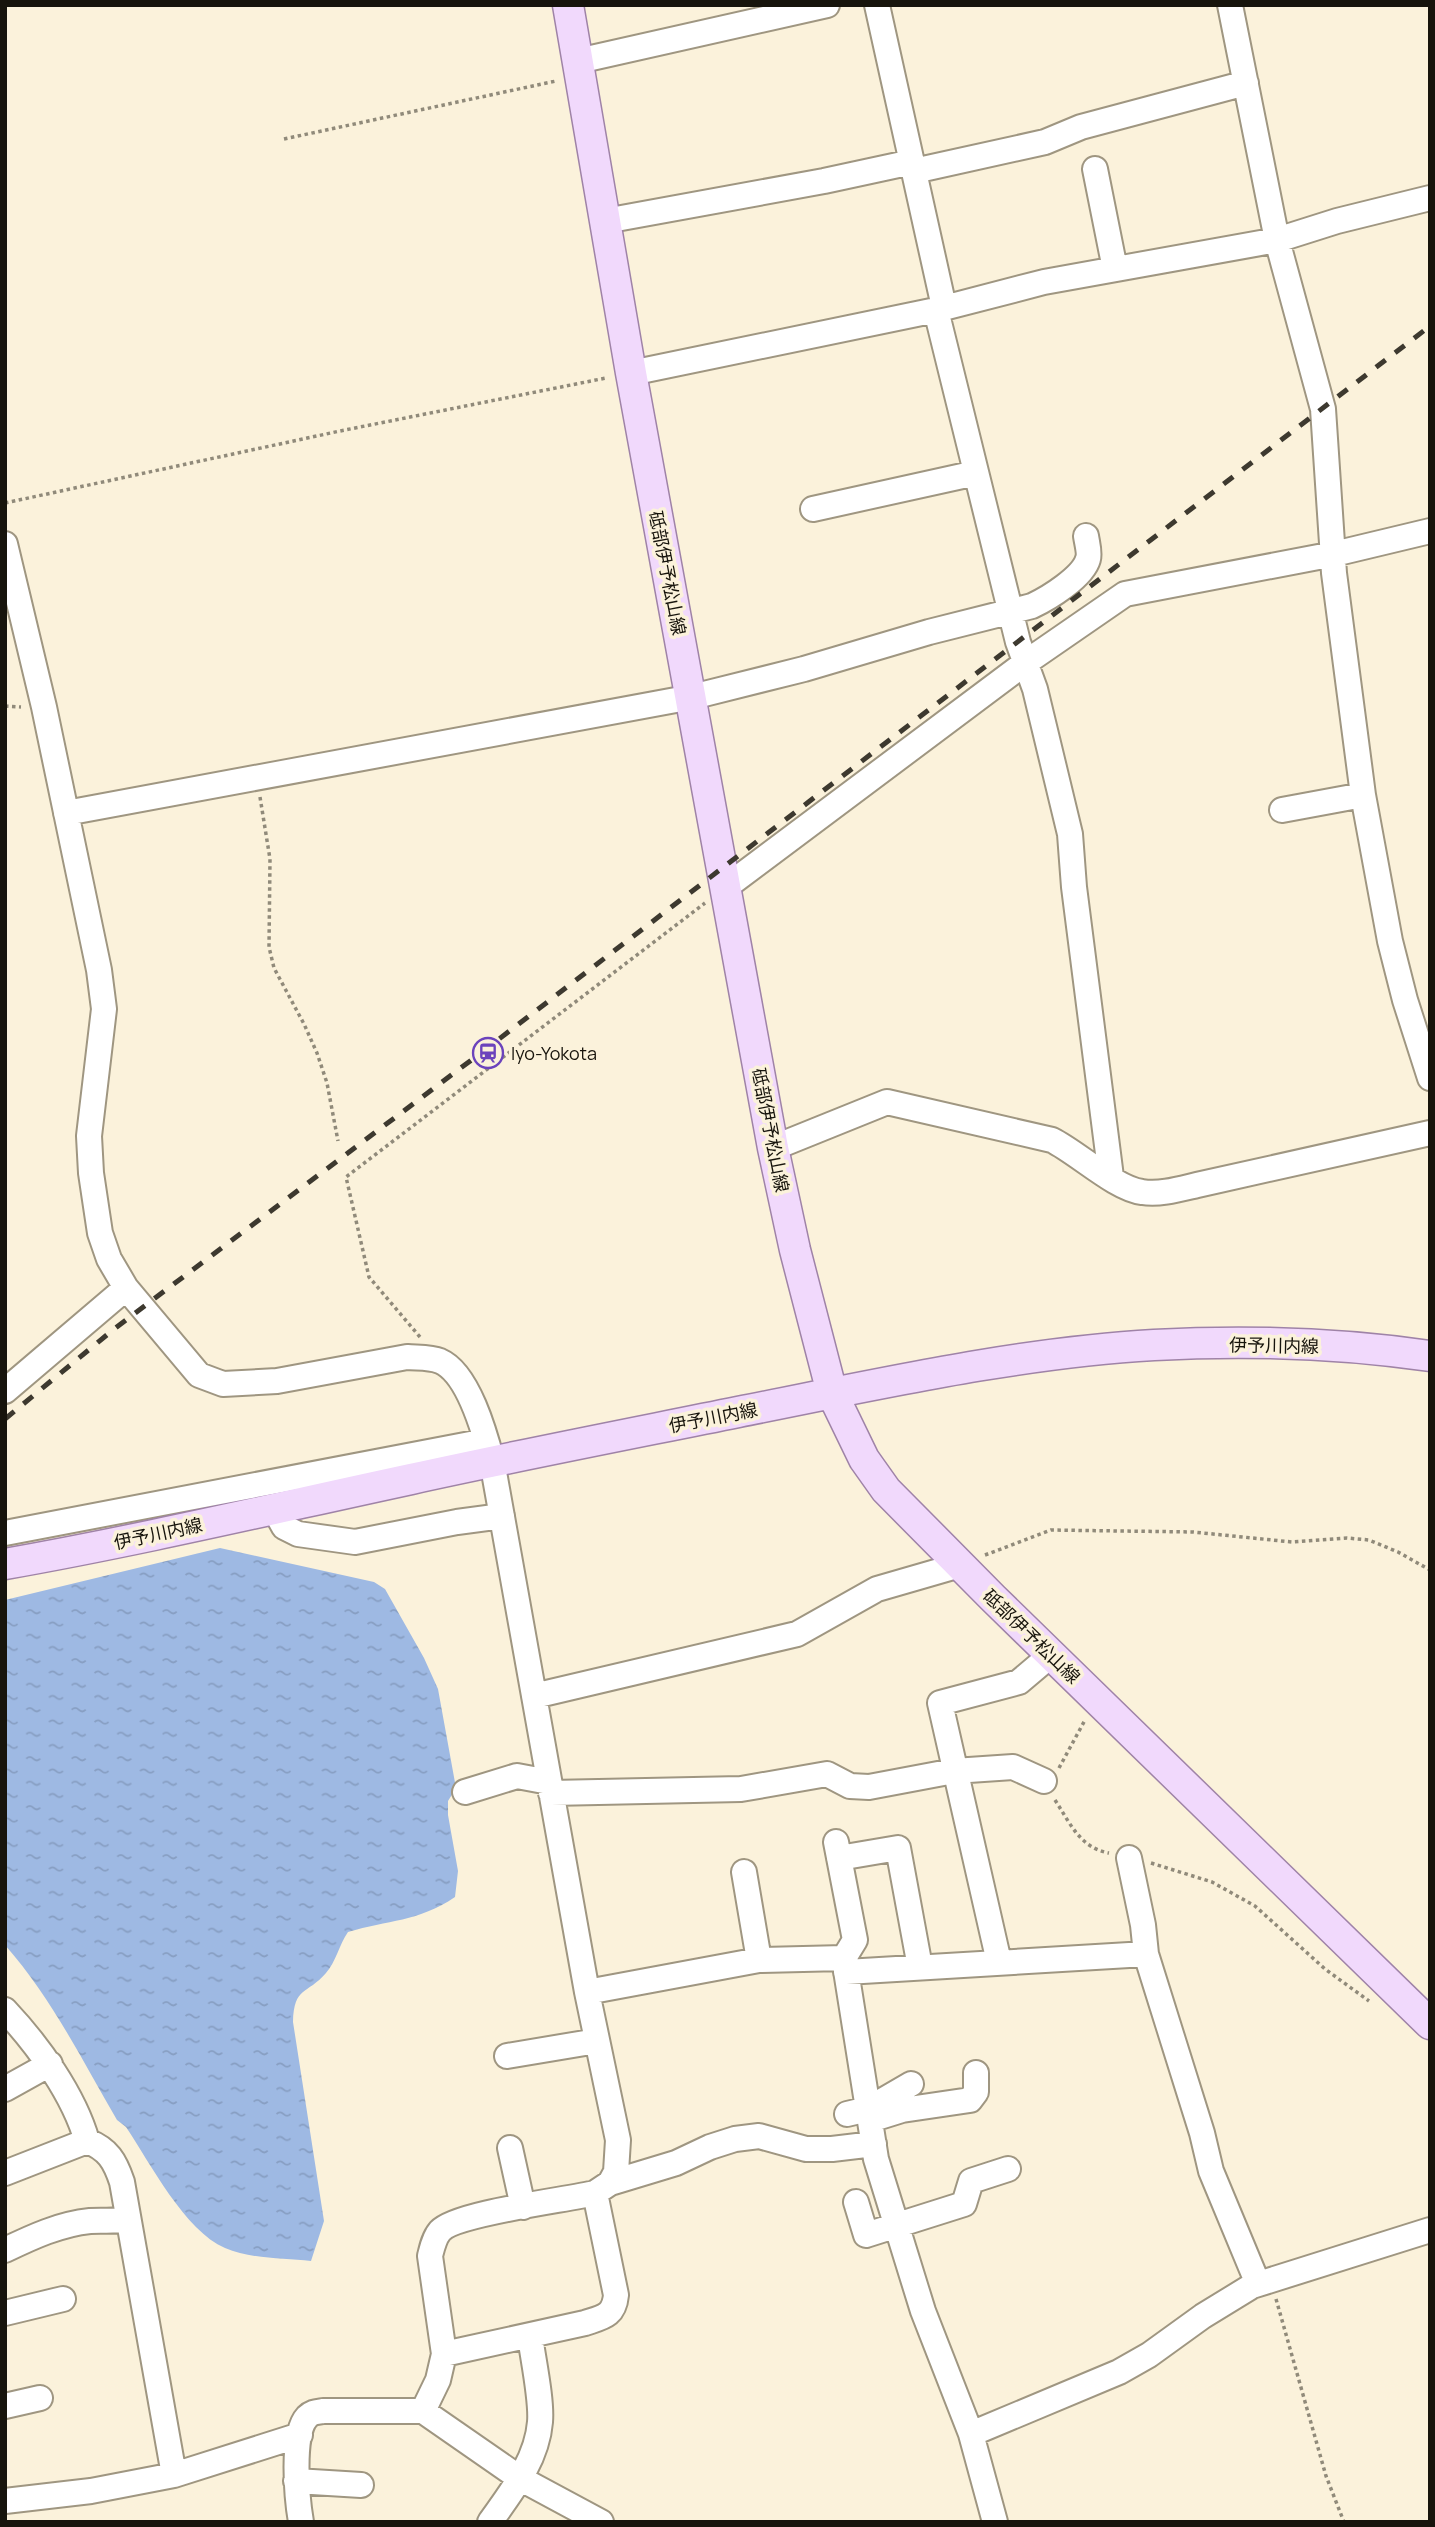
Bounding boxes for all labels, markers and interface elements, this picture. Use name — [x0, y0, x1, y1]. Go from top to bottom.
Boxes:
street label: 砥部伊予松山線 — [644, 509, 692, 637]
station icon: Iyo-Yokota — [471, 1036, 505, 1070]
place label: Iyo-Yokota — [511, 1041, 597, 1065]
street label: 砥部伊予松山線 — [747, 1066, 795, 1194]
street label: 伊予川内線 — [1229, 1332, 1319, 1358]
street label: 伊予川内線 — [667, 1397, 759, 1437]
street label: 伊予川内線 — [111, 1512, 205, 1554]
street label: 砥部伊予松山線 — [978, 1584, 1086, 1688]

